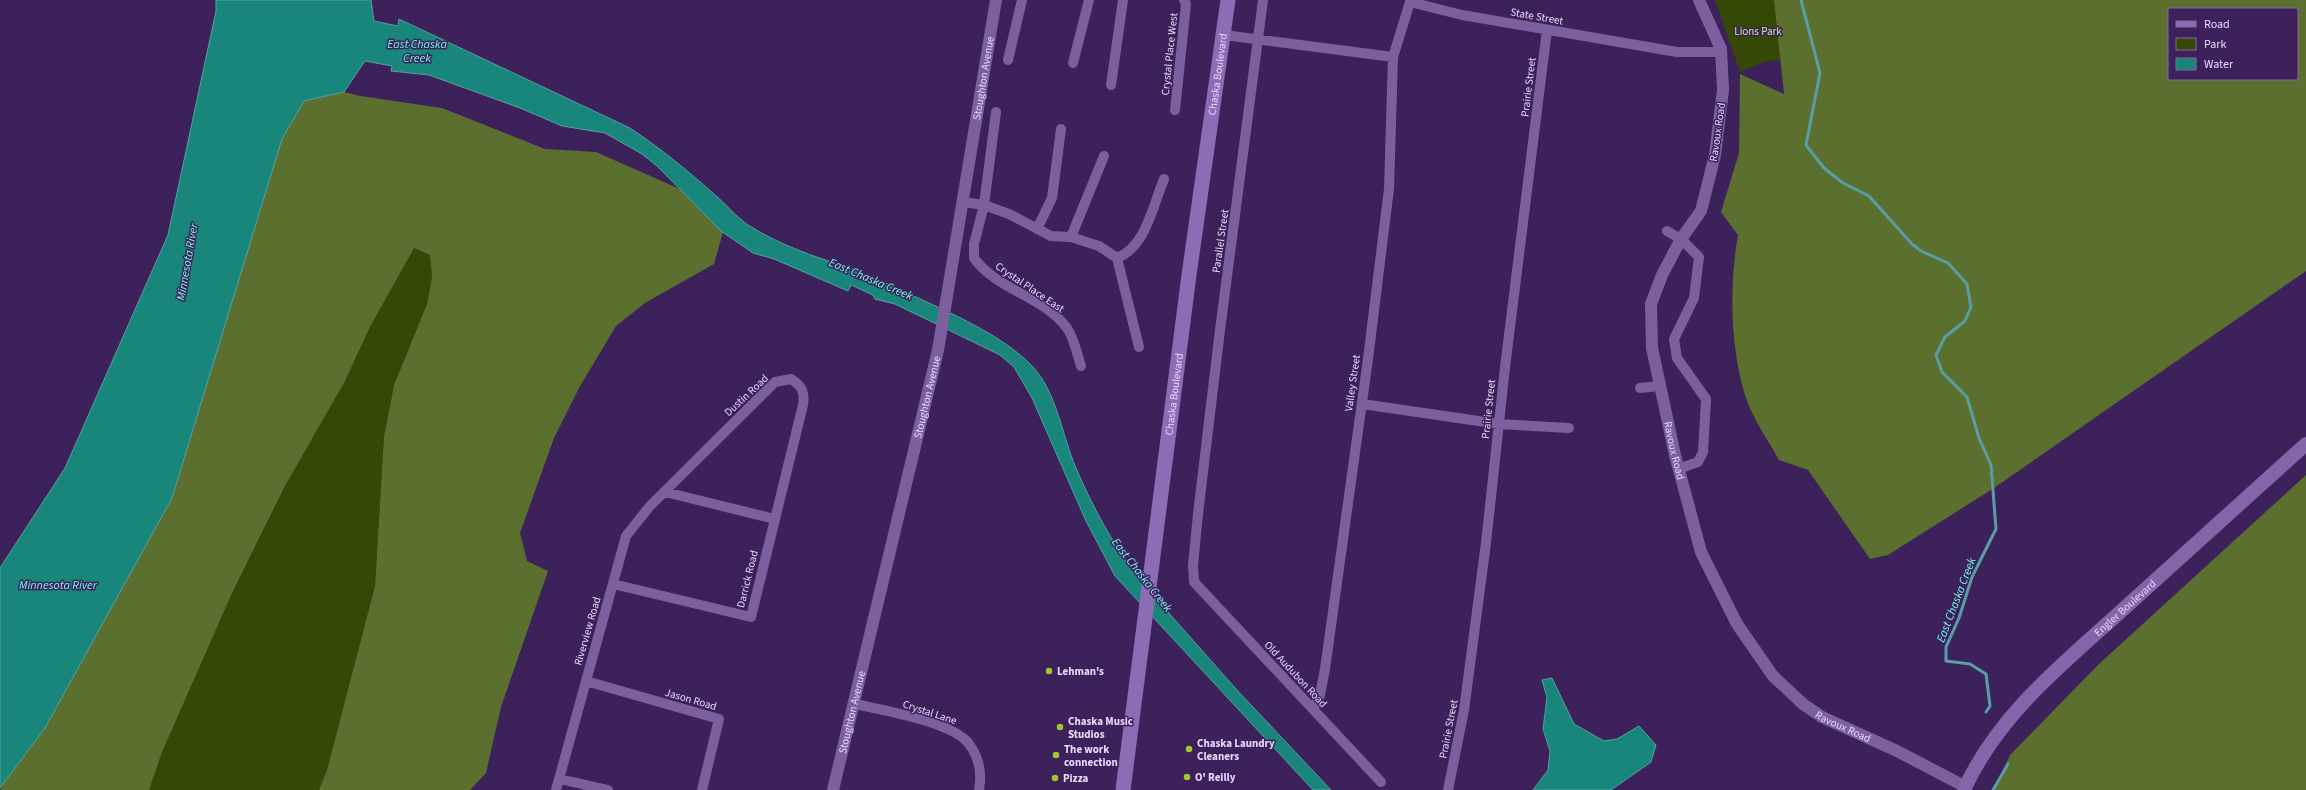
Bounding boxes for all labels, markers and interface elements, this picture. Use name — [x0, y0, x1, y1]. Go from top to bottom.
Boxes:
street label: State Street — [1509, 4, 1565, 29]
legend — [2168, 8, 2298, 80]
street label: Crystal Place West — [1158, 12, 1181, 96]
text: Road — [2204, 16, 2230, 33]
park label: Lions Park — [1734, 24, 1782, 39]
street label: Chaska Boulevard — [1205, 32, 1231, 116]
street label: Stoughton Avenue — [969, 35, 998, 121]
water label: East Chaska Creek — [387, 36, 447, 67]
text: Park — [2204, 36, 2226, 53]
street label: Prairie Street — [1517, 56, 1540, 118]
text: Water — [2204, 56, 2234, 73]
street label: Ravoux Road — [1706, 102, 1729, 163]
street label: Parallel Street — [1209, 208, 1232, 274]
water label: Minnesota River — [172, 221, 203, 302]
water label: East Chaska Creek — [826, 254, 916, 305]
street label: Crystal Place East — [992, 259, 1067, 316]
street label: Chaska Boulevard — [1162, 352, 1187, 436]
street label: Stoughton Avenue — [910, 354, 944, 440]
street label: Valley Street — [1341, 354, 1364, 412]
street label: Dustin Road — [721, 371, 772, 420]
street label: Prairie Street — [1478, 378, 1499, 440]
street label: Ravoux Road — [1660, 420, 1688, 481]
water label: East Chaska Creek — [1107, 535, 1176, 616]
street label: Darrick Road — [733, 549, 762, 610]
water label: East Chaska Creek — [1932, 555, 1981, 645]
street label: Engler Boulevard — [2091, 576, 2159, 640]
water label: Minnesota River — [19, 577, 98, 594]
street label: Riverview Road — [571, 595, 604, 667]
street label: Old Audubon Road — [1261, 638, 1331, 711]
place label: Lehman's — [1057, 664, 1104, 679]
marker: Lehman's — [1044, 666, 1054, 676]
street label: Stoughton Avenue — [835, 669, 869, 755]
street label: Jason Road — [663, 685, 719, 714]
street label: Crystal Lane — [901, 697, 959, 728]
street label: Prairie Street — [1435, 698, 1462, 760]
street label: Ravoux Road — [1812, 708, 1873, 746]
place label: Chaska Music Studios — [1068, 714, 1133, 742]
marker: Chaska Music Studios — [1055, 722, 1065, 732]
place label: Chaska Laundry Cleaners — [1197, 736, 1275, 764]
place label: The work connection — [1064, 742, 1118, 770]
marker: Chaska Laundry Cleaners — [1184, 744, 1194, 754]
marker: The work connection — [1051, 750, 1061, 760]
place label: O' Reilly — [1195, 770, 1236, 785]
place label: Pizza — [1063, 771, 1089, 786]
marker: O' Reilly — [1182, 772, 1192, 782]
marker: Pizza — [1050, 773, 1060, 783]

